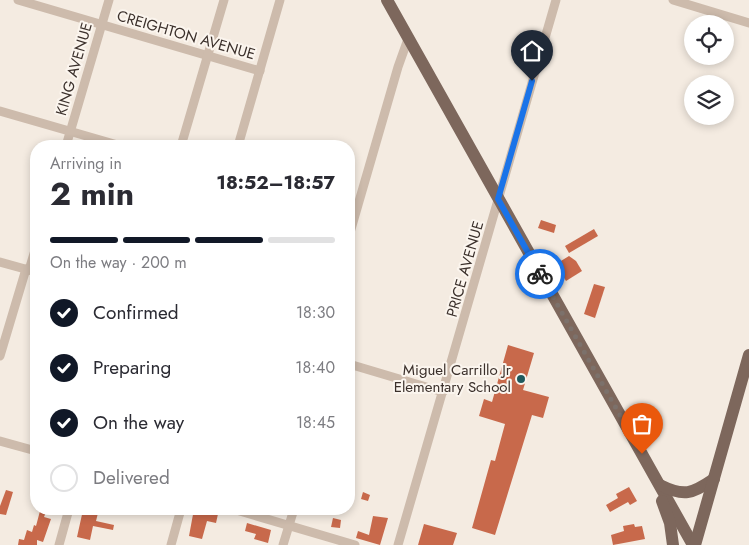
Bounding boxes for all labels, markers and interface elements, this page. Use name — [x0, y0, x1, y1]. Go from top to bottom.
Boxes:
street label: CREIGHTON AVENUE — [114, 5, 258, 65]
map controls — [684, 15, 734, 125]
button: locate — [684, 15, 734, 65]
street label: KING AVENUE — [50, 20, 98, 118]
pin — [511, 30, 553, 81]
icon: home — [518, 37, 546, 65]
button: layers — [684, 75, 734, 125]
text: Arriving in — [50, 152, 122, 175]
text: 18:52–18:57 — [216, 169, 335, 196]
text: 2 min — [50, 171, 134, 217]
street label: PRICE AVENUE — [441, 218, 489, 320]
courier — [515, 249, 565, 299]
text: On the way · 200 m — [50, 251, 187, 274]
icon: bike — [526, 260, 554, 288]
icon: check — [50, 299, 78, 327]
text: Confirmed — [93, 299, 179, 326]
text: 18:30 — [296, 301, 335, 324]
icon: check — [50, 354, 78, 382]
text: Preparing — [93, 354, 171, 381]
text: 18:40 — [295, 356, 335, 379]
place label: Miguel Carrillo Jr Elementary School — [394, 359, 512, 398]
marker: Miguel Carrillo Jr Elementary School — [515, 373, 527, 385]
pin — [621, 403, 663, 454]
icon: check — [50, 409, 78, 437]
text: On the way — [93, 409, 184, 436]
icon: bag — [628, 410, 656, 438]
text: 18:45 — [296, 411, 335, 434]
text: Delivered — [93, 464, 170, 491]

